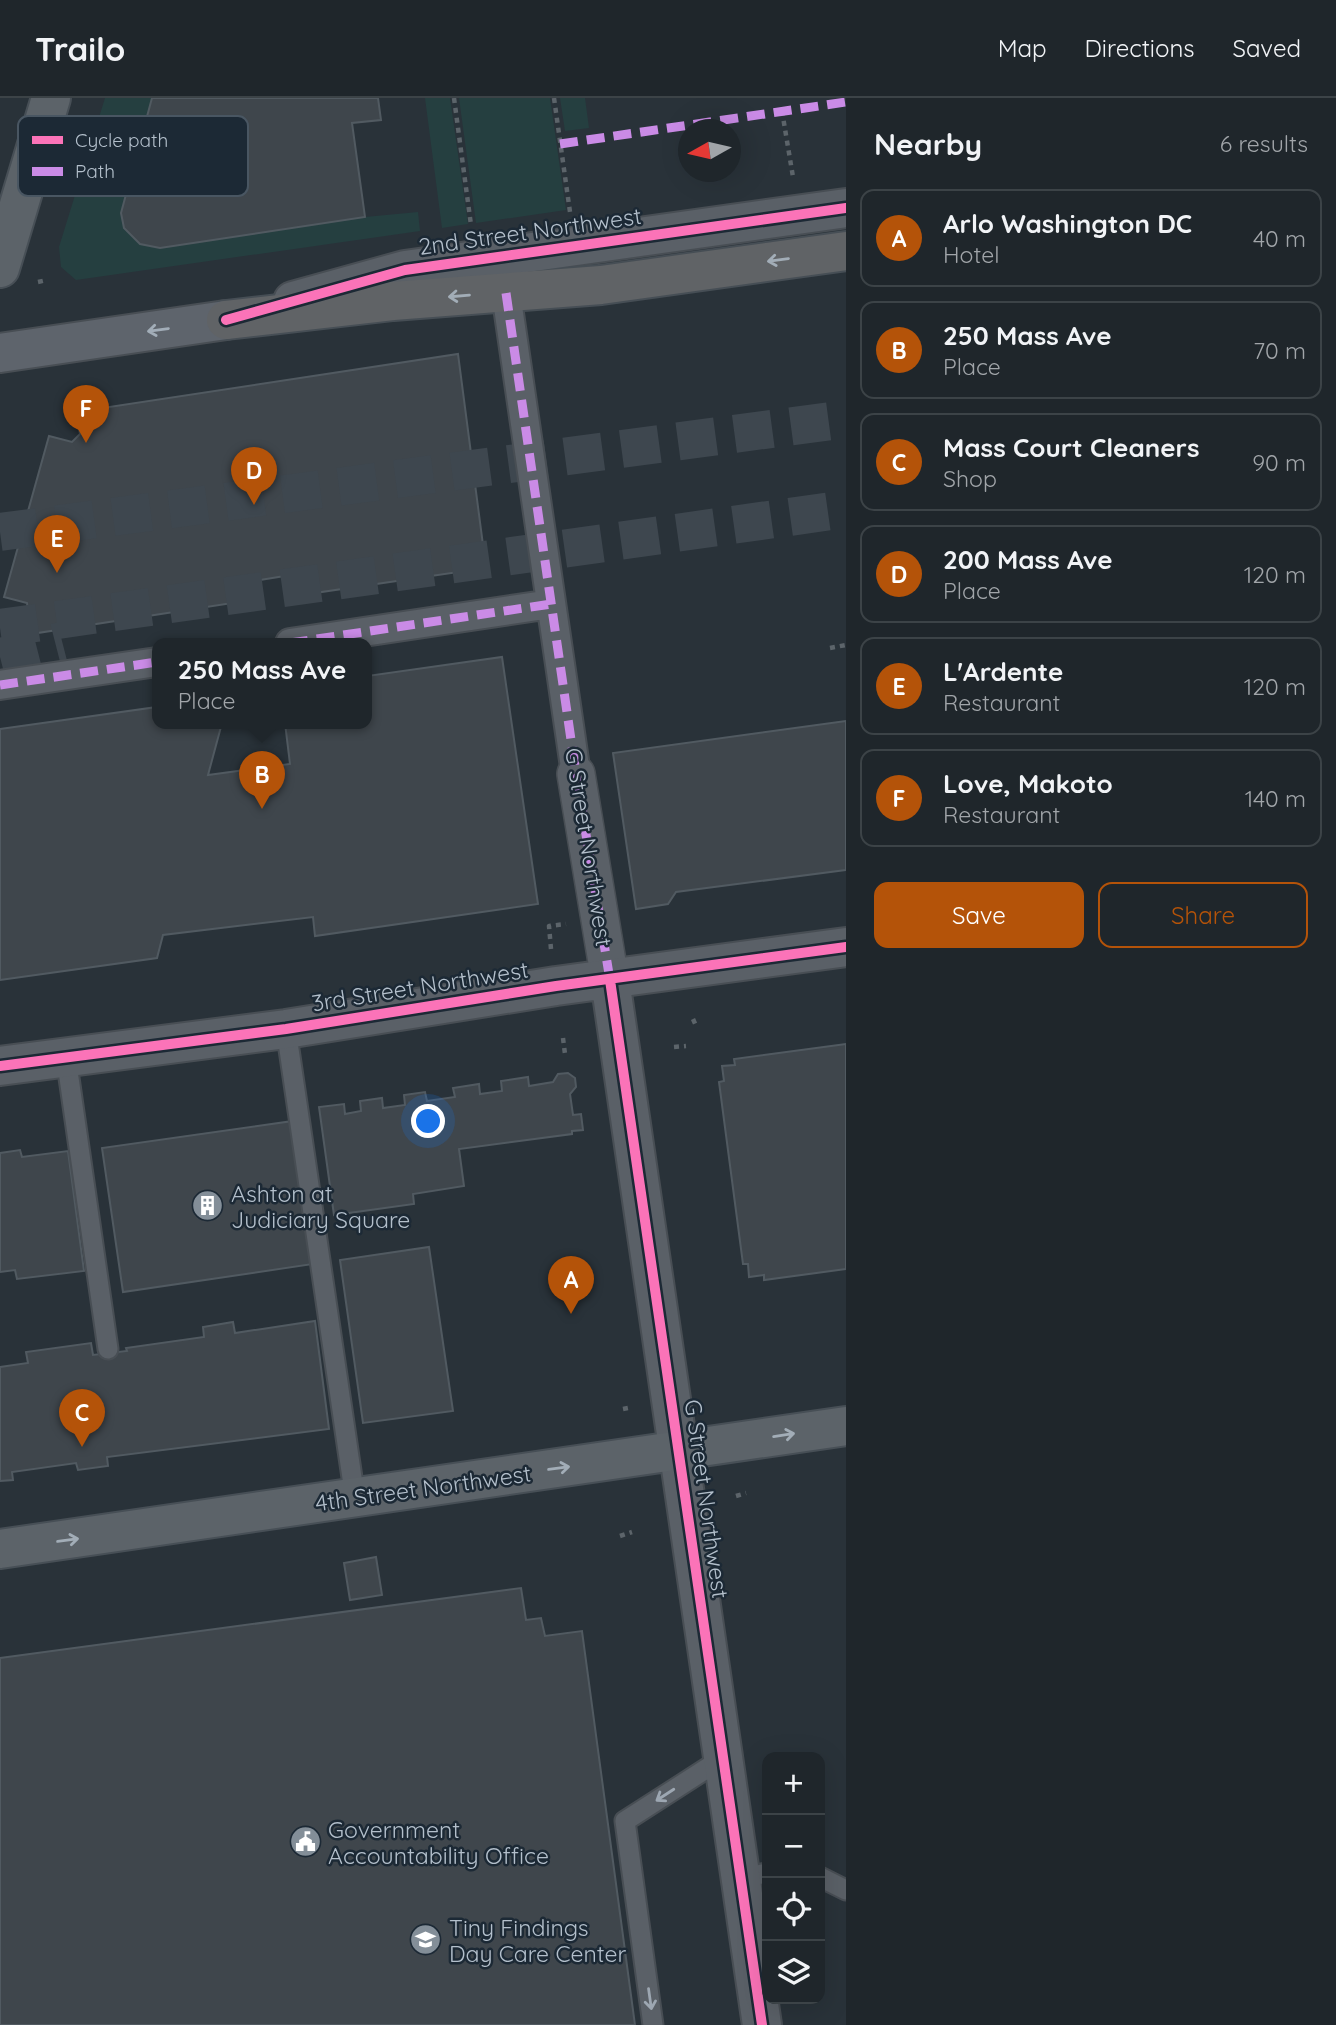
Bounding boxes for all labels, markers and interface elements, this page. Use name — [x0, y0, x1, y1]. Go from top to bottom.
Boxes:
text: Trailo — [35, 28, 125, 69]
text: Map — [998, 33, 1047, 63]
text: Directions — [1085, 33, 1195, 63]
text: Saved — [1233, 33, 1301, 63]
legend — [18, 116, 248, 196]
north arrow — [678, 119, 741, 182]
text: Nearby — [874, 125, 982, 163]
text: Cycle path — [75, 128, 168, 152]
text: 6 results — [1220, 129, 1308, 158]
text: Path — [75, 159, 115, 183]
street label: 2nd Street Northwest — [417, 201, 643, 261]
text: Arlo Washington DC — [943, 207, 1192, 240]
text: A — [892, 224, 906, 253]
text: 40 m — [1253, 224, 1306, 253]
text: Hotel — [943, 240, 999, 269]
one-way arrow — [768, 254, 790, 267]
one-way arrow — [449, 290, 471, 303]
text: 250 Mass Ave — [943, 319, 1112, 352]
one-way arrow — [147, 324, 170, 337]
text: B — [891, 336, 907, 365]
text: 70 m — [1253, 336, 1306, 365]
text: Place — [943, 352, 1001, 381]
pin: F — [63, 385, 109, 443]
text: Mass Court Cleaners — [943, 431, 1199, 464]
pin: D — [231, 447, 277, 505]
text: C — [892, 448, 906, 477]
text: 90 m — [1252, 448, 1306, 477]
text: Shop — [943, 464, 997, 493]
pin: E — [34, 515, 80, 573]
text: 200 Mass Ave — [943, 543, 1113, 576]
text: D — [891, 560, 907, 589]
text: 120 m — [1244, 560, 1306, 589]
text: Place — [943, 576, 1001, 605]
popup — [152, 638, 372, 729]
text: 250 Mass Ave — [178, 653, 346, 686]
text: L'Ardente — [943, 655, 1063, 688]
text: E — [892, 672, 906, 701]
text: 120 m — [1244, 672, 1306, 701]
text: Place — [178, 686, 236, 715]
text: Restaurant — [943, 688, 1060, 717]
street label: G Street Northwest — [559, 746, 619, 949]
pin: B — [239, 751, 285, 809]
text: Love, Makoto — [943, 767, 1113, 800]
text: F — [893, 784, 905, 813]
text: 140 m — [1245, 784, 1306, 813]
text: Restaurant — [943, 800, 1060, 829]
button: Save — [874, 882, 1084, 948]
button: Share — [1098, 882, 1308, 948]
street label: 3rd Street Northwest — [310, 955, 531, 1017]
your location — [411, 1104, 445, 1138]
place label: Ashton at Judiciary Square — [231, 1179, 410, 1234]
building icon: Ashton at Judiciary Square — [191, 1189, 225, 1223]
pin: A — [548, 1256, 594, 1314]
pin: C — [59, 1389, 105, 1447]
street label: G Street Northwest — [679, 1398, 735, 1601]
one-way arrow — [773, 1429, 795, 1442]
street label: 4th Street Northwest — [313, 1458, 533, 1518]
one-way arrow — [548, 1461, 570, 1474]
one-way arrow — [56, 1533, 78, 1546]
map controls — [762, 1752, 825, 2004]
button: + — [762, 1752, 825, 1815]
one-way arrow — [656, 1788, 676, 1802]
place label: Government Accountability Office — [328, 1815, 549, 1870]
button: − — [762, 1815, 825, 1878]
public building icon: Government Accountability Office — [288, 1825, 322, 1859]
button: locate — [762, 1878, 825, 1941]
place label: Tiny Findings Day Care Center — [449, 1913, 626, 1968]
school or university icon: Tiny Findings Day Care Center — [409, 1923, 443, 1957]
button: layers — [762, 1941, 825, 2004]
one-way arrow — [643, 1987, 656, 2010]

